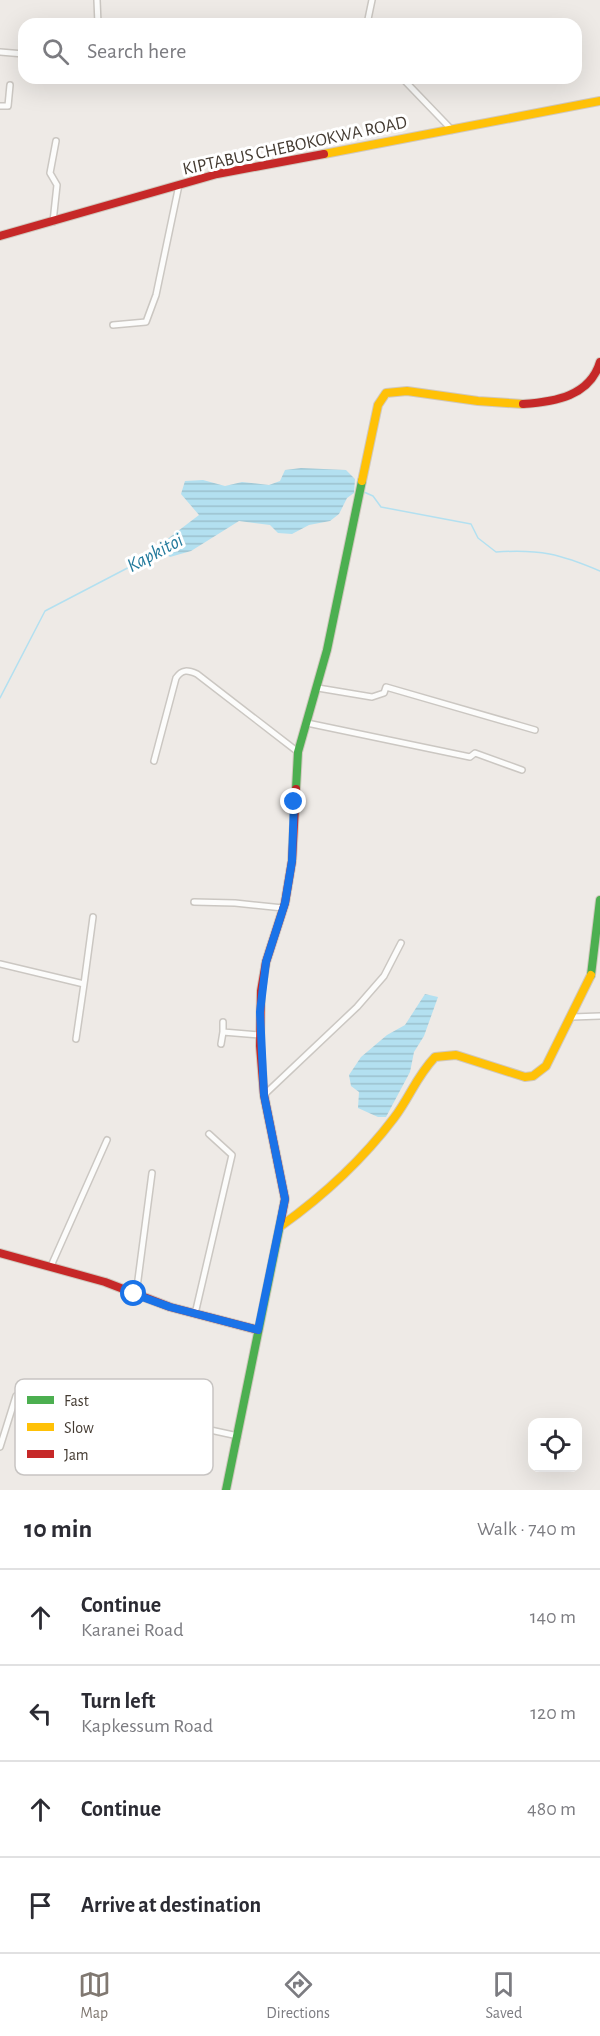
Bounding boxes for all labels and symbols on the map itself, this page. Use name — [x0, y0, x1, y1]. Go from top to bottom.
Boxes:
street label: KIPTABUS CHEBOKOKWA ROAD — [181, 113, 409, 179]
water label: Kapkitoi — [124, 530, 186, 576]
route end — [280, 788, 306, 814]
route start — [120, 1280, 146, 1306]
legend — [15, 1379, 213, 1475]
text: Fast — [64, 1393, 89, 1409]
text: Slow — [64, 1420, 94, 1436]
text: Jam — [64, 1447, 89, 1463]

